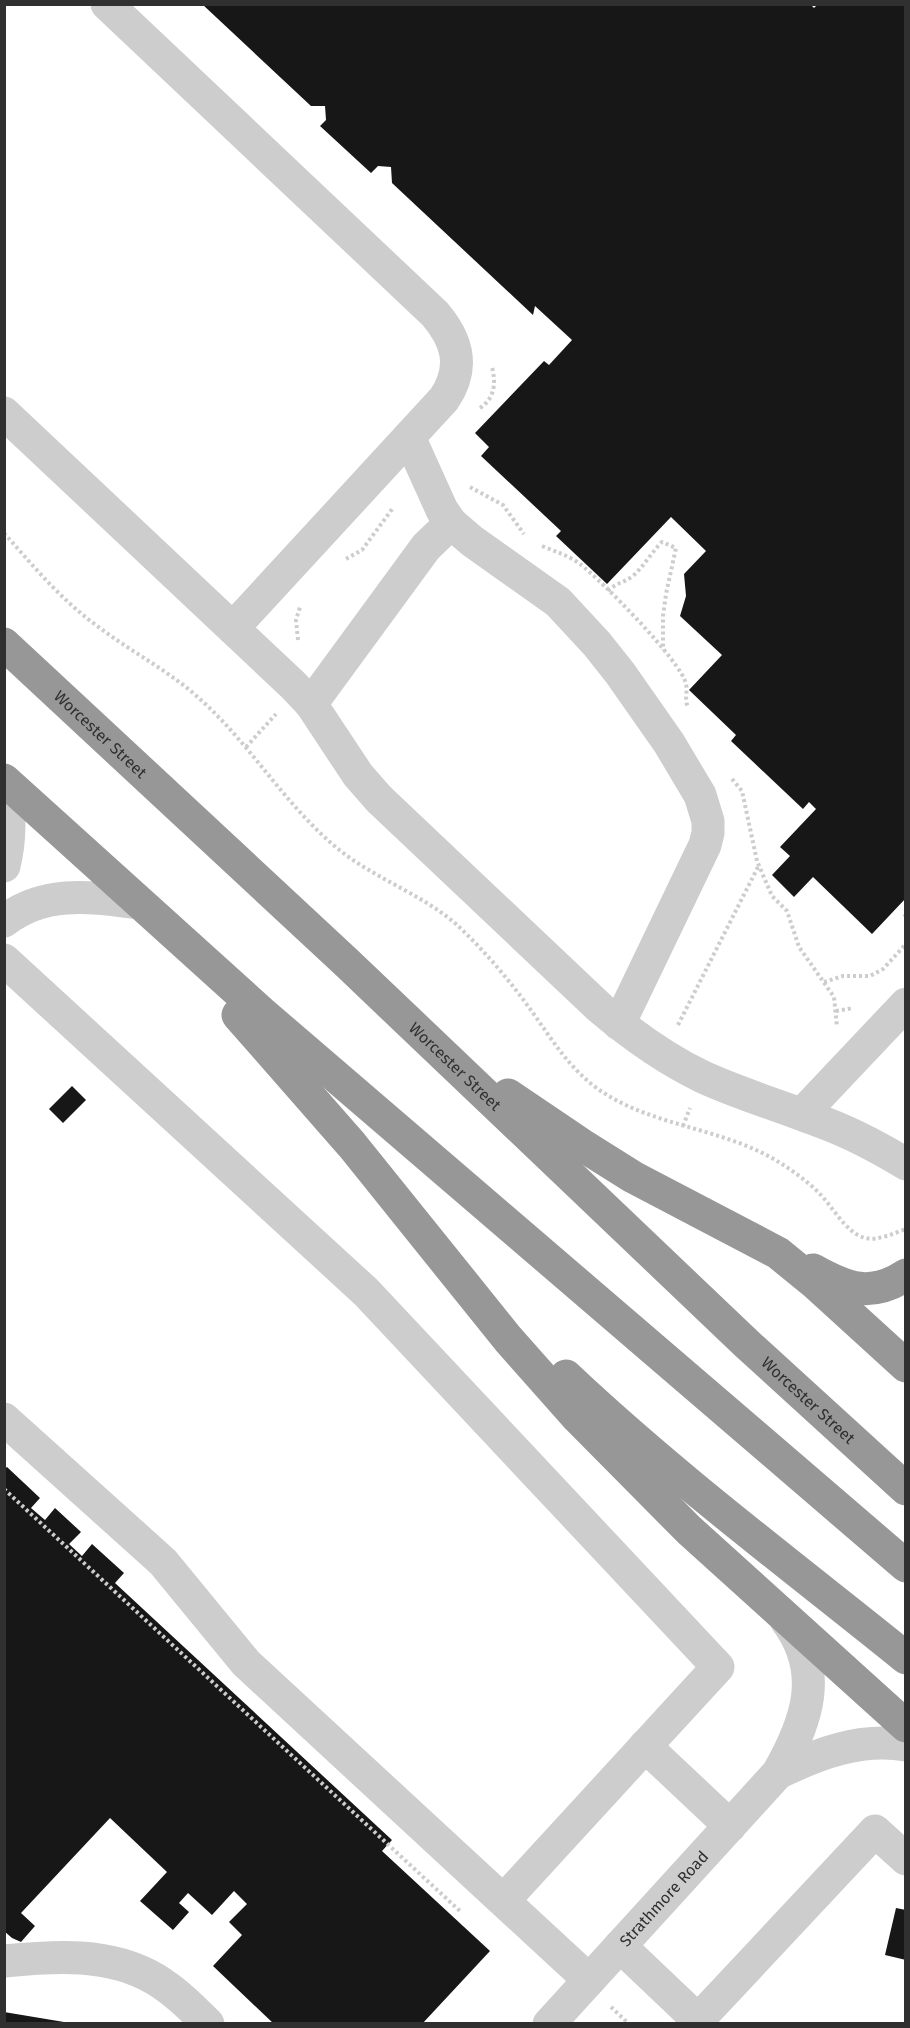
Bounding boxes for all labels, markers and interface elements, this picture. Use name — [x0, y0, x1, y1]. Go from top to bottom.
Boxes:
street label: Worcester Street — [50, 686, 151, 782]
street label: Worcester Street — [405, 1018, 505, 1115]
street label: Worcester Street — [757, 1353, 859, 1448]
street label: Strathmore Road — [616, 1847, 712, 1950]

